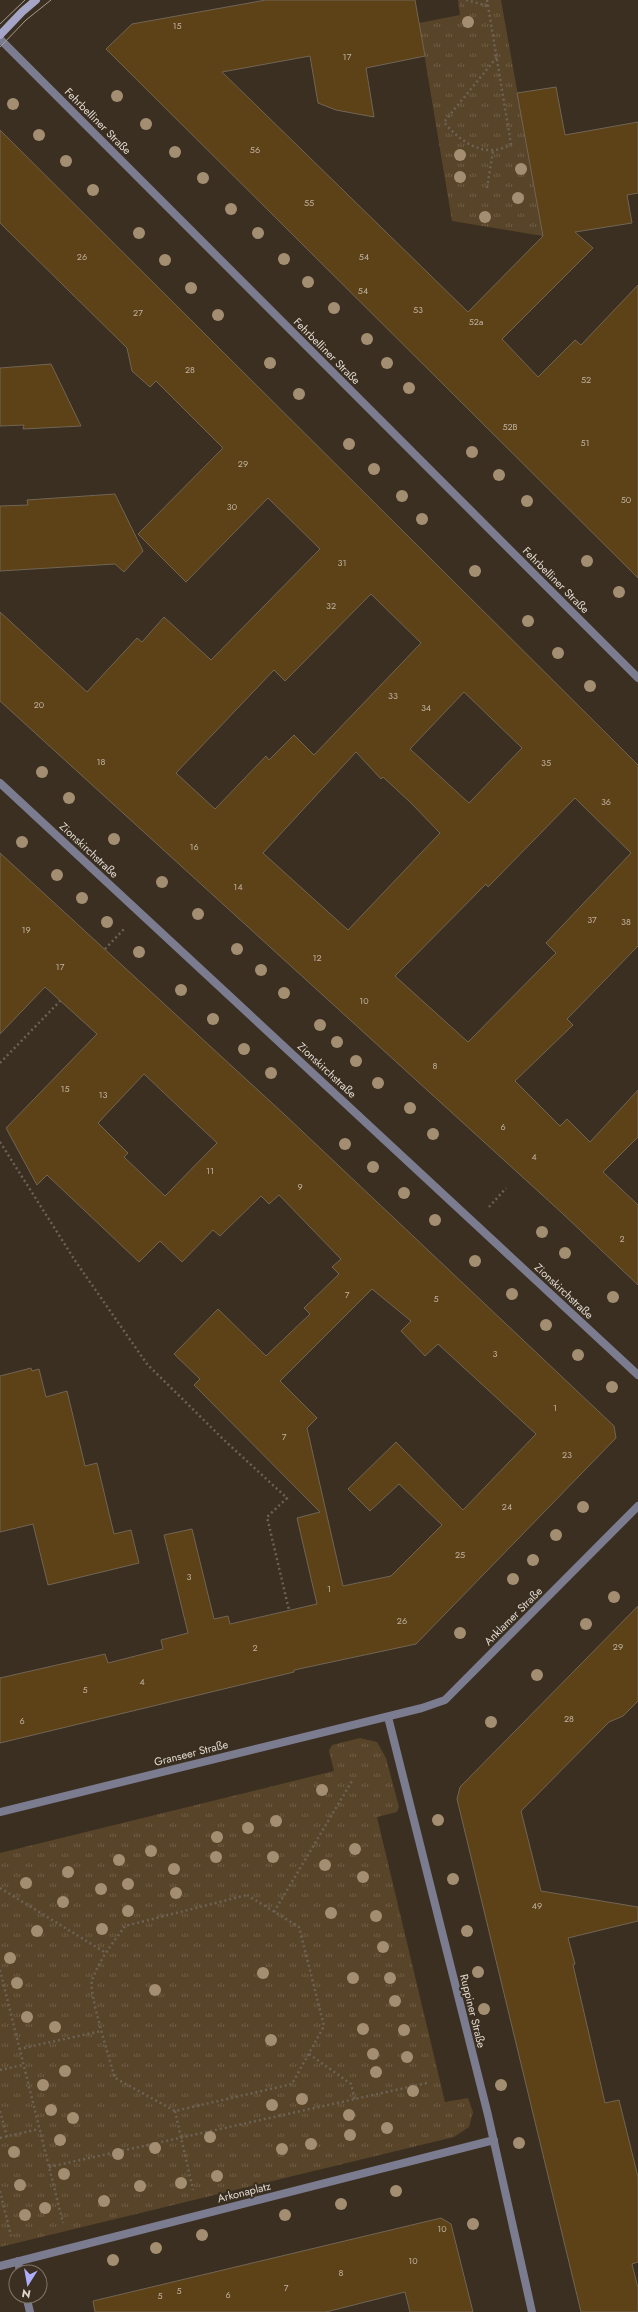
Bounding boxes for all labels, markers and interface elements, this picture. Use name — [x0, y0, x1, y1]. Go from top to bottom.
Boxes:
house number: 15 — [172, 19, 182, 32]
house number: 17 — [343, 50, 352, 63]
street label: Fehrbelliner Straße — [61, 84, 135, 158]
house number: 56 — [250, 143, 260, 156]
house number: 55 — [304, 196, 314, 209]
house number: 26 — [77, 250, 87, 263]
house number: 54 — [359, 250, 369, 263]
house number: 54 — [358, 284, 368, 297]
house number: 53 — [413, 303, 423, 316]
house number: 27 — [133, 306, 143, 319]
street label: Fehrbelliner Straße — [290, 314, 364, 388]
house number: 52a — [469, 315, 483, 328]
house number: 28 — [185, 363, 195, 376]
house number: 52 — [581, 373, 591, 386]
house number: 52B — [502, 420, 518, 433]
house number: 51 — [580, 436, 590, 449]
house number: 29 — [238, 457, 248, 470]
house number: 50 — [621, 493, 632, 506]
house number: 30 — [227, 500, 238, 513]
street label: Fehrbelliner Straße — [519, 543, 593, 617]
house number: 31 — [338, 556, 346, 569]
house number: 32 — [326, 599, 336, 612]
house number: 33 — [388, 689, 398, 702]
house number: 20 — [34, 698, 45, 711]
house number: 34 — [421, 701, 431, 714]
house number: 18 — [97, 755, 106, 768]
house number: 35 — [541, 756, 551, 769]
house number: 36 — [601, 795, 611, 808]
street label: Zionskirchstraße — [56, 818, 122, 882]
house number: 16 — [189, 840, 199, 853]
house number: 14 — [233, 880, 243, 893]
house number: 37 — [587, 913, 597, 926]
house number: 38 — [621, 915, 631, 928]
house number: 19 — [21, 923, 31, 936]
house number: 12 — [312, 951, 322, 964]
house number: 17 — [56, 960, 65, 973]
house number: 10 — [359, 994, 369, 1007]
street label: Zionskirchstraße — [294, 1038, 360, 1102]
house number: 8 — [433, 1059, 438, 1072]
house number: 15 — [60, 1082, 70, 1095]
house number: 13 — [99, 1088, 108, 1101]
house number: 6 — [500, 1120, 506, 1133]
house number: 4 — [531, 1150, 537, 1163]
house number: 11 — [206, 1164, 214, 1177]
house number: 9 — [297, 1180, 303, 1193]
house number: 2 — [619, 1232, 625, 1245]
street label: Zionskirchstraße — [531, 1259, 597, 1323]
house number: 7 — [345, 1288, 350, 1301]
house number: 5 — [433, 1292, 439, 1305]
house number: 3 — [493, 1347, 498, 1360]
house number: 1 — [553, 1401, 557, 1414]
house number: 7 — [282, 1430, 287, 1443]
house number: 23 — [562, 1448, 572, 1461]
house number: 24 — [502, 1500, 512, 1513]
house number: 25 — [455, 1548, 465, 1561]
house number: 3 — [187, 1570, 192, 1583]
house number: 1 — [327, 1582, 331, 1595]
street label: Anklamer Straße — [480, 1583, 546, 1649]
house number: 26 — [397, 1614, 407, 1627]
house number: 29 — [613, 1640, 623, 1653]
house number: 2 — [252, 1641, 258, 1654]
house number: 4 — [139, 1675, 145, 1688]
house number: 5 — [82, 1683, 88, 1696]
house number: 28 — [564, 1712, 574, 1725]
house number: 6 — [19, 1714, 25, 1727]
street label: Granseer Straße — [152, 1736, 230, 1770]
house number: 49 — [532, 1899, 542, 1912]
street label: Ruppiner Straße — [456, 1972, 490, 2050]
street label: Arkonaplatz — [216, 2178, 272, 2206]
house number: 10 — [437, 2222, 447, 2235]
house number: 10 — [408, 2254, 418, 2267]
north arrow — [8, 2264, 48, 2304]
house number: 8 — [339, 2266, 344, 2279]
house number: 7 — [284, 2281, 289, 2294]
house number: 5 — [176, 2284, 182, 2297]
text: N — [20, 2285, 32, 2303]
house number: 6 — [225, 2288, 231, 2301]
house number: 5 — [157, 2289, 163, 2302]

